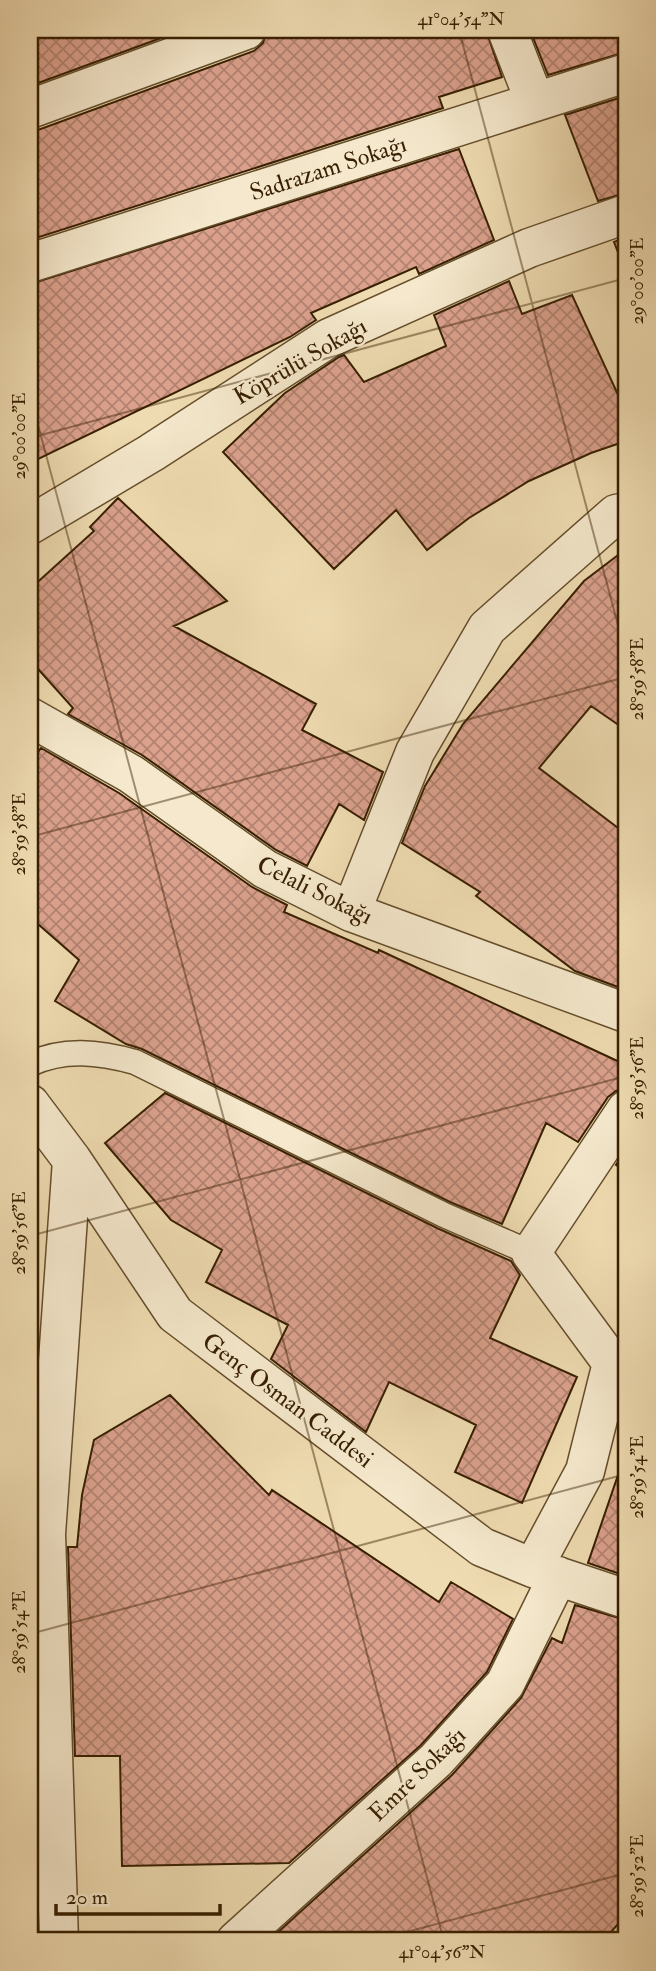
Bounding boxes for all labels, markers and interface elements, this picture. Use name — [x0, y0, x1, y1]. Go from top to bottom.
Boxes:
text: 41°04'54"N — [417, 8, 505, 31]
street label: Sadrazam Sokağı — [246, 129, 411, 208]
text: 29°00'00"E — [626, 237, 649, 325]
street label: Köprülü Sokağı — [228, 311, 373, 412]
text: 29°00'00"E — [8, 392, 31, 480]
text: 28°59'58"E — [626, 638, 649, 720]
text: 28°59'58"E — [8, 793, 31, 875]
street label: Celali Sokağı — [252, 849, 378, 932]
text: 28°59'56"E — [626, 1036, 649, 1120]
text: 28°59'56"E — [8, 1191, 31, 1275]
street label: Genç Osman Caddesi — [196, 1326, 379, 1475]
text: 28°59'54"E — [626, 1435, 649, 1519]
text: 28°59'54"E — [8, 1590, 31, 1674]
street label: Emre Sokağı — [362, 1720, 473, 1829]
text: 28°59'52"E — [626, 1834, 649, 1918]
scale bar — [56, 1873, 220, 1917]
text: 20 m — [66, 1884, 108, 1911]
text: 41°04'56"N — [399, 1941, 485, 1964]

